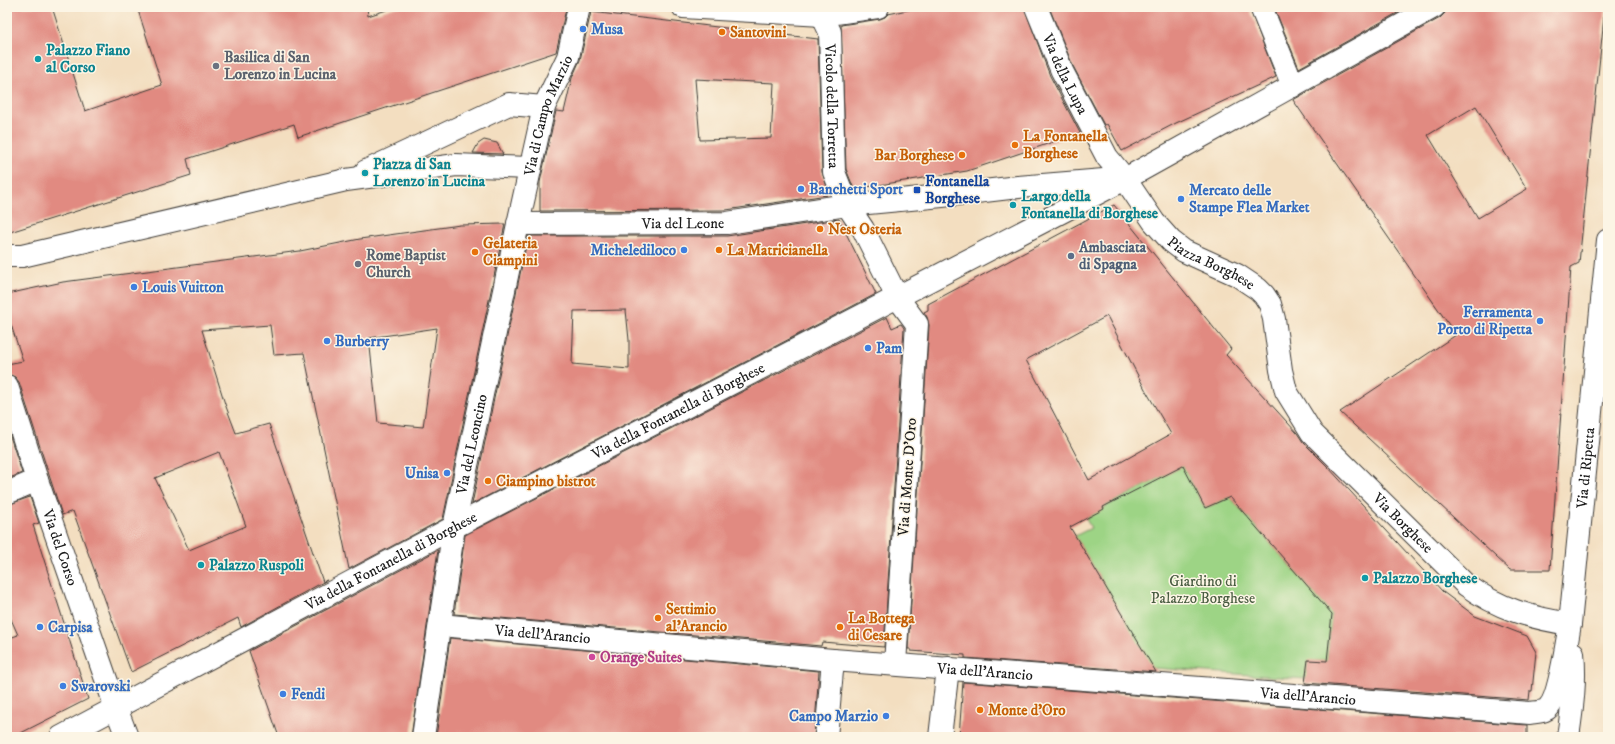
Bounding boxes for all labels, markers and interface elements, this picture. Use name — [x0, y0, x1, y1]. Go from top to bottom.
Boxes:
place label: Musa — [591, 20, 624, 39]
place label: Santovini — [730, 23, 786, 42]
marker: Musa — [578, 24, 588, 34]
marker: Santovini — [717, 27, 727, 37]
street label: Via della Lupa — [1037, 30, 1092, 118]
place label: Palazzo Fiano al Corso — [46, 41, 131, 77]
street label: Vicolo della Torretta — [820, 43, 843, 169]
place label: Basilica di San Lorenzo in Lucina — [224, 48, 337, 84]
street label: Via di Campo Marzio — [520, 52, 577, 179]
marker: Palazzo Fiano al Corso — [33, 54, 43, 64]
marker: Basilica di San Lorenzo in Lucina — [211, 61, 221, 71]
place label: La Fontanella Borghese — [1023, 127, 1108, 163]
marker: La Fontanella Borghese — [1010, 140, 1020, 150]
place label: Bar Borghese — [874, 146, 955, 165]
marker: Bar Borghese — [957, 150, 967, 160]
place label: Piazza di San Lorenzo in Lucina — [373, 155, 486, 191]
marker: Piazza di San Lorenzo in Lucina — [360, 168, 370, 178]
place label: Fontanella Borghese — [925, 172, 990, 208]
place label: Banchetti Sport — [809, 180, 903, 199]
place label: Mercato delle Stampe Flea Market — [1189, 181, 1310, 217]
marker: Banchetti Sport — [796, 184, 806, 194]
marker: Fontanella Borghese — [912, 185, 922, 195]
place label: Largo della Fontanella di Borghese — [1021, 187, 1159, 223]
marker: Mercato delle Stampe Flea Market — [1176, 194, 1186, 204]
marker: Largo della Fontanella di Borghese — [1008, 200, 1018, 210]
street label: Via del Leone — [641, 214, 724, 233]
place label: Nest Osteria — [828, 220, 902, 239]
marker: Nest Osteria — [815, 224, 825, 234]
street label: Piazza Borghese — [1163, 233, 1258, 294]
place label: Gelateria Ciampini — [483, 234, 538, 270]
place label: Ambasciata di Spagna — [1078, 238, 1147, 274]
place label: Michelediloco — [590, 241, 677, 260]
place label: La Matricianella — [727, 241, 828, 260]
marker: Michelediloco — [679, 245, 689, 255]
marker: La Matricianella — [714, 245, 724, 255]
place label: Rome Baptist Church — [366, 246, 446, 282]
marker: Gelateria Ciampini — [470, 247, 480, 257]
marker: Ambasciata di Spagna — [1066, 251, 1076, 261]
marker: Rome Baptist Church — [353, 259, 363, 269]
place label: Louis Vuitton — [142, 278, 224, 297]
marker: Louis Vuitton — [129, 282, 139, 292]
place label: Ferramenta Porto di Ripetta — [1437, 303, 1533, 339]
marker: Ferramenta Porto di Ripetta — [1535, 316, 1545, 326]
place label: Burberry — [335, 332, 390, 351]
marker: Burberry — [322, 336, 332, 346]
place label: Pam — [876, 339, 903, 358]
marker: Pam — [863, 343, 873, 353]
street label: Via della Fontanella di Borghese — [588, 359, 768, 464]
street label: Via del Leoncino — [452, 392, 492, 497]
street label: Via di Monte D'Oro — [894, 417, 921, 538]
street label: Via di Ripetta — [1572, 426, 1599, 510]
place label: Unisa — [405, 464, 440, 483]
marker: Unisa — [442, 468, 452, 478]
place label: Ciampino bistrot — [496, 472, 596, 491]
marker: Ciampino bistrot — [483, 476, 493, 486]
street label: Via Borghese — [1368, 488, 1437, 557]
street label: Via del Corso — [38, 506, 82, 588]
street label: Via della Fontanella di Borghese — [301, 508, 480, 615]
place label: Palazzo Ruspoli — [209, 556, 304, 575]
marker: Palazzo Ruspoli — [196, 560, 206, 570]
place label: Palazzo Borghese — [1373, 569, 1478, 588]
park label: Giardino di Palazzo Borghese — [1151, 572, 1255, 608]
marker: Palazzo Borghese — [1360, 573, 1370, 583]
place label: Settimio al'Arancio — [666, 600, 728, 636]
place label: La Bottega di Cesare — [848, 609, 915, 645]
marker: Settimio al'Arancio — [653, 613, 663, 623]
place label: Carpisa — [48, 618, 93, 637]
street label: Via dell'Arancio — [493, 621, 591, 648]
marker: Carpisa — [35, 622, 45, 632]
marker: La Bottega di Cesare — [835, 622, 845, 632]
place label: Orange Suites — [600, 648, 682, 667]
marker: Orange Suites — [587, 652, 597, 662]
street label: Via dell'Arancio — [935, 659, 1034, 685]
place label: Swarovski — [71, 677, 131, 696]
marker: Swarovski — [58, 681, 68, 691]
street label: Via dell'Arancio — [1259, 683, 1357, 710]
place label: Fendi — [291, 685, 325, 704]
marker: Fendi — [278, 689, 288, 699]
place label: Monte d'Oro — [988, 701, 1066, 720]
marker: Monte d'Oro — [975, 705, 985, 715]
place label: Campo Marzio — [789, 707, 879, 726]
marker: Campo Marzio — [881, 711, 891, 721]

